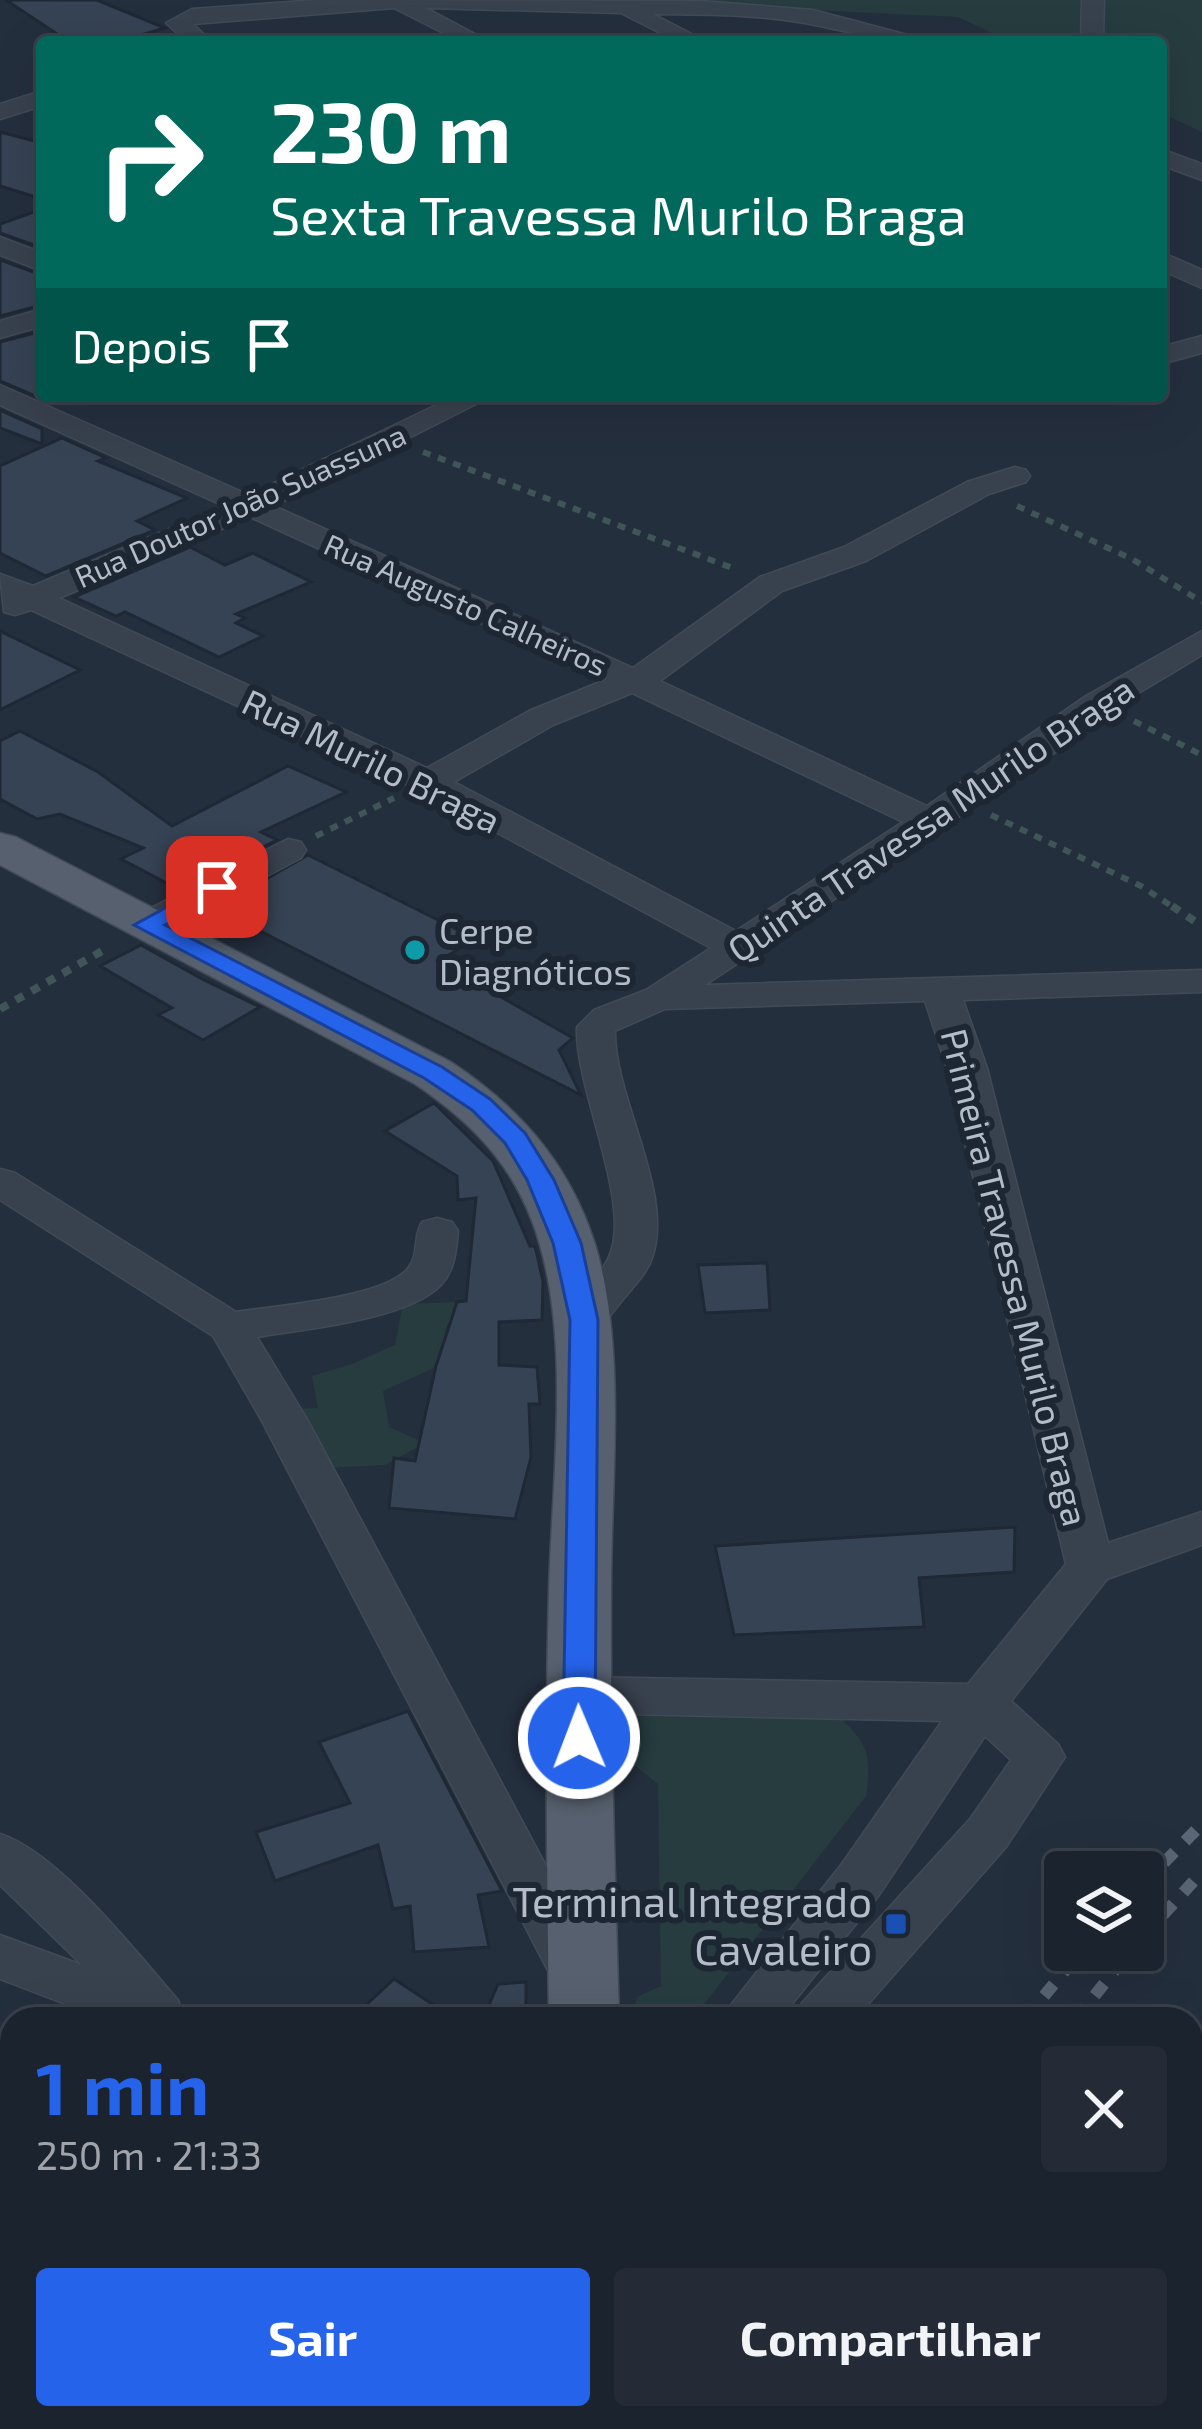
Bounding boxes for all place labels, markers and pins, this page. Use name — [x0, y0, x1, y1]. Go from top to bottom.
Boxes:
pin — [166, 836, 268, 938]
place label: Cerpe Diagnóticos — [439, 908, 632, 992]
marker: Cerpe Diagnóticos — [402, 937, 428, 963]
place label: Terminal Integrado Cavaleiro — [512, 1875, 872, 1973]
marker: Terminal Integrado Cavaleiro — [883, 1911, 909, 1937]

